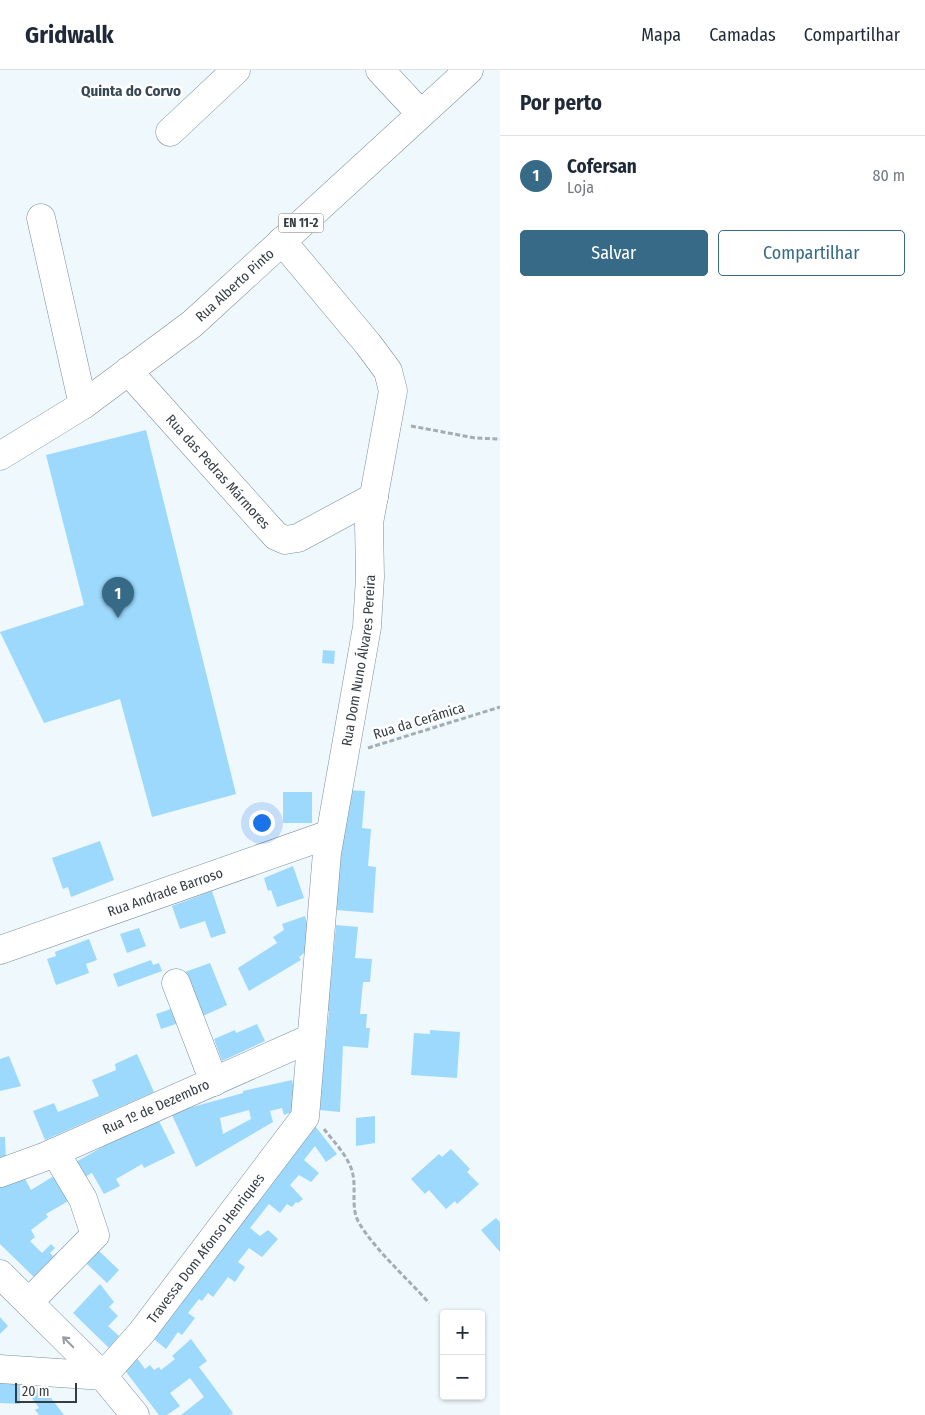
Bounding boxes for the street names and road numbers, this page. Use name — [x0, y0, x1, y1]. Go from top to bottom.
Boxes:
road number: EN 11-2 — [278, 214, 324, 232]
street label: Rua Alberto Pinto — [192, 245, 277, 325]
street label: Rua das Pedras Mármores — [162, 411, 274, 532]
street label: Rua Dom Nuno Álvares Pereira — [338, 574, 379, 747]
street label: Rua da Cerâmica — [371, 699, 467, 743]
street label: Rua Andrade Barroso — [105, 864, 225, 920]
street label: Rua 1º de Dezembro — [100, 1076, 212, 1138]
street label: Travessa Dom Afonso Henriques — [143, 1170, 268, 1326]

